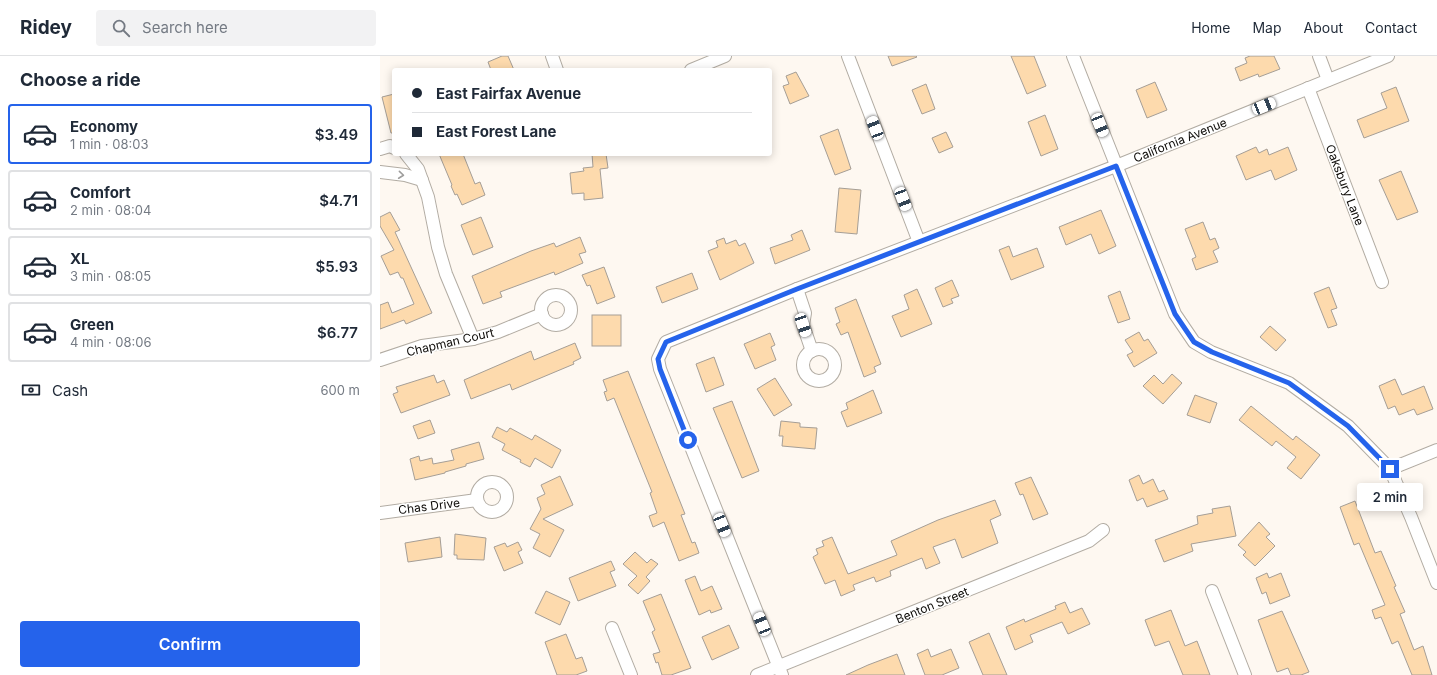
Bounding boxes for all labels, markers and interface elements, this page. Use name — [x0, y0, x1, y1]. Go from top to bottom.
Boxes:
search box — [96, 10, 376, 46]
text: Ridey — [20, 16, 72, 39]
icon: search — [110, 17, 132, 39]
text: Search here — [142, 18, 228, 37]
text: Home — [1191, 19, 1230, 36]
text: Map — [1252, 19, 1282, 36]
text: About — [1304, 19, 1343, 36]
text: Contact — [1365, 19, 1417, 36]
text: Choose a ride — [20, 69, 141, 90]
text: East Fairfax Avenue — [436, 84, 581, 103]
car — [1251, 96, 1277, 116]
car — [1090, 112, 1110, 138]
street label: California Avenue — [1131, 114, 1229, 166]
car — [865, 115, 885, 141]
icon: car — [22, 116, 58, 152]
text: Economy — [70, 117, 138, 136]
text: East Forest Lane — [436, 122, 556, 141]
text: $3.49 — [315, 125, 358, 144]
text: 1 min · 08:03 — [70, 136, 148, 152]
street label: Oaksbury Lane — [1323, 142, 1367, 228]
one-way arrow — [398, 171, 404, 180]
icon: car — [22, 182, 58, 218]
text: Comfort — [70, 183, 131, 202]
car — [893, 186, 913, 212]
text: $4.71 — [319, 191, 358, 210]
text: 2 min · 08:04 — [70, 202, 151, 218]
icon: car — [22, 248, 58, 284]
text: XL — [70, 249, 90, 268]
text: $5.93 — [315, 257, 358, 276]
text: 3 min · 08:05 — [70, 268, 151, 284]
car — [793, 312, 813, 338]
icon: car — [22, 314, 58, 350]
text: Green — [70, 315, 114, 334]
text: $6.77 — [317, 323, 358, 342]
street label: Chapman Court — [405, 325, 495, 359]
text: 4 min · 08:06 — [70, 334, 152, 350]
icon: cash — [20, 379, 42, 401]
text: Cash — [52, 381, 88, 400]
text: 600 m — [320, 382, 360, 398]
route start — [679, 431, 697, 449]
route end — [1381, 460, 1399, 478]
callout: 2 min — [1357, 483, 1423, 511]
text: 2 min — [1373, 489, 1407, 505]
street label: Chas Drive — [397, 495, 461, 517]
car — [712, 512, 732, 538]
street label: Benton Street — [893, 584, 971, 626]
car — [752, 611, 772, 637]
button: Confirm — [20, 621, 360, 667]

